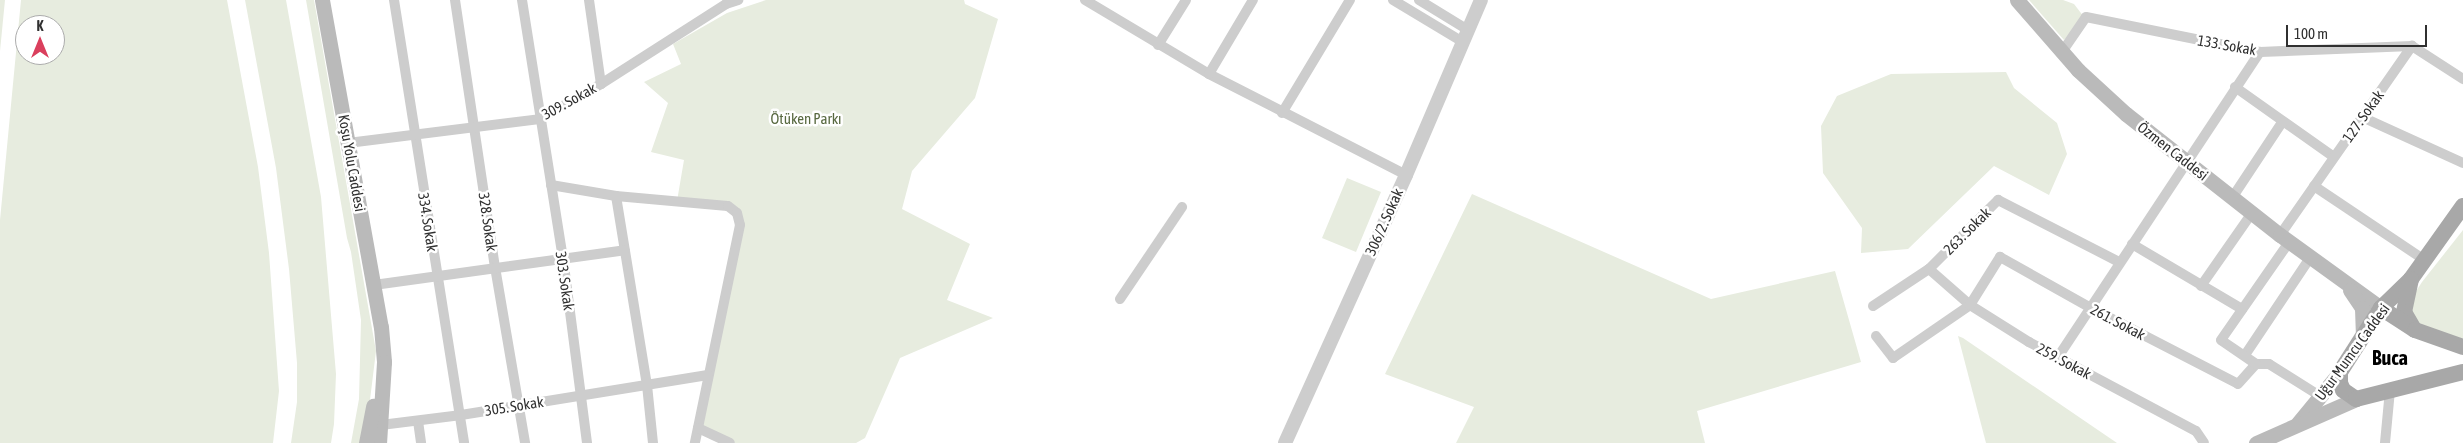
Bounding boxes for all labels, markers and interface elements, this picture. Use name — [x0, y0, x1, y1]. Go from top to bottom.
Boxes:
north arrow — [15, 15, 65, 65]
scale bar — [2288, 15, 2429, 47]
text: K — [37, 18, 43, 34]
text: 100 m — [2294, 25, 2328, 42]
street label: 133. Sokak — [2196, 31, 2258, 59]
street label: 309. Sokak — [539, 79, 599, 123]
street label: 127. Sokak — [2339, 87, 2387, 145]
park label: Ötüken Parkı — [771, 110, 841, 128]
street label: Koşu Yolu Caddesi — [335, 113, 369, 213]
street label: Özmen Caddesi — [2134, 118, 2212, 184]
street label: 306/2. Sokak — [1361, 186, 1407, 258]
street label: 334. Sokak — [414, 191, 442, 253]
street label: 328. Sokak — [475, 191, 501, 253]
street label: 263. Sokak — [1940, 204, 1994, 258]
street label: 303. Sokak — [552, 250, 578, 312]
street label: 261. Sokak — [2088, 300, 2148, 344]
street label: Uğur Mumcu Caddesi — [2311, 300, 2393, 404]
street label: 259. Sokak — [2034, 339, 2094, 383]
district label: Buca — [2372, 345, 2408, 369]
street label: 305. Sokak — [483, 392, 545, 420]

